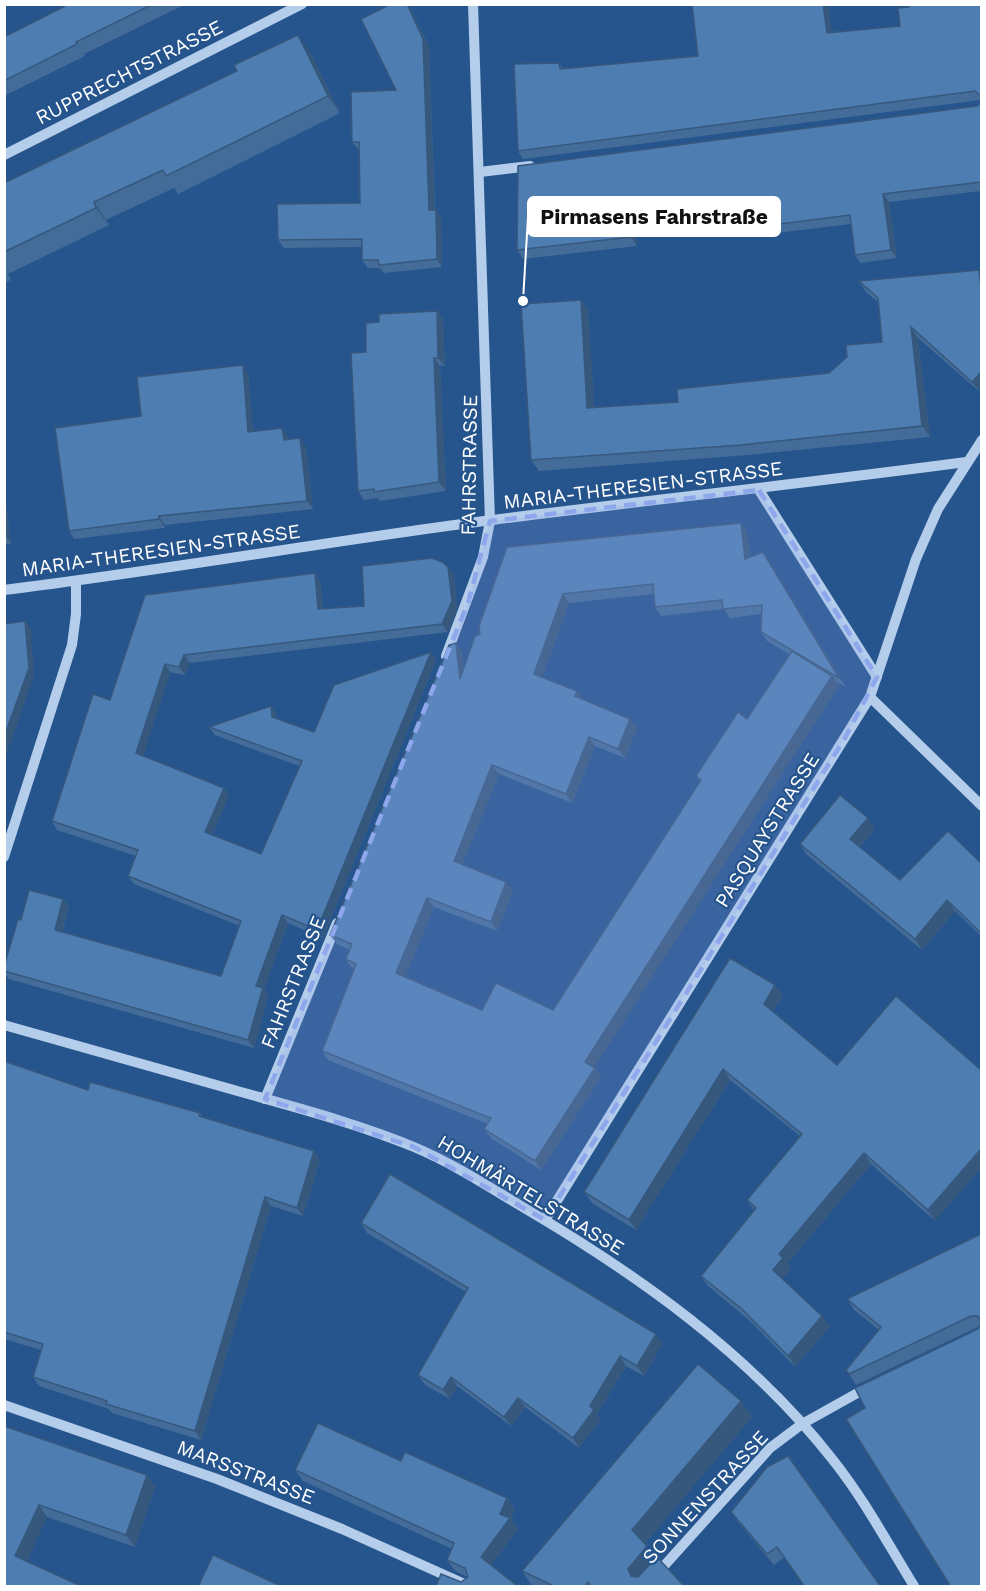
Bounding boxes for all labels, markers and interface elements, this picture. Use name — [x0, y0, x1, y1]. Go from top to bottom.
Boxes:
street label: RUPPRECHTSTRASSE — [32, 14, 226, 130]
callout: Pirmasens Fahrstraße — [528, 197, 780, 236]
text: Pirmasens Fahrstraße — [540, 204, 768, 229]
street label: FAHRSTRASSE — [456, 394, 482, 536]
street label: MARIA-THERESIEN-STRASSE — [502, 456, 784, 514]
street label: MARIA-THERESIEN-STRASSE — [20, 519, 302, 581]
street label: PASQUAYSTRASSE — [710, 748, 824, 912]
street label: FAHRSTRASSE — [255, 912, 331, 1052]
street label: HOHMÄRTELSTRASSE — [433, 1130, 629, 1260]
street label: SONNENSTRASSE — [637, 1425, 773, 1569]
street label: MARSSTRASSE — [174, 1435, 318, 1509]

